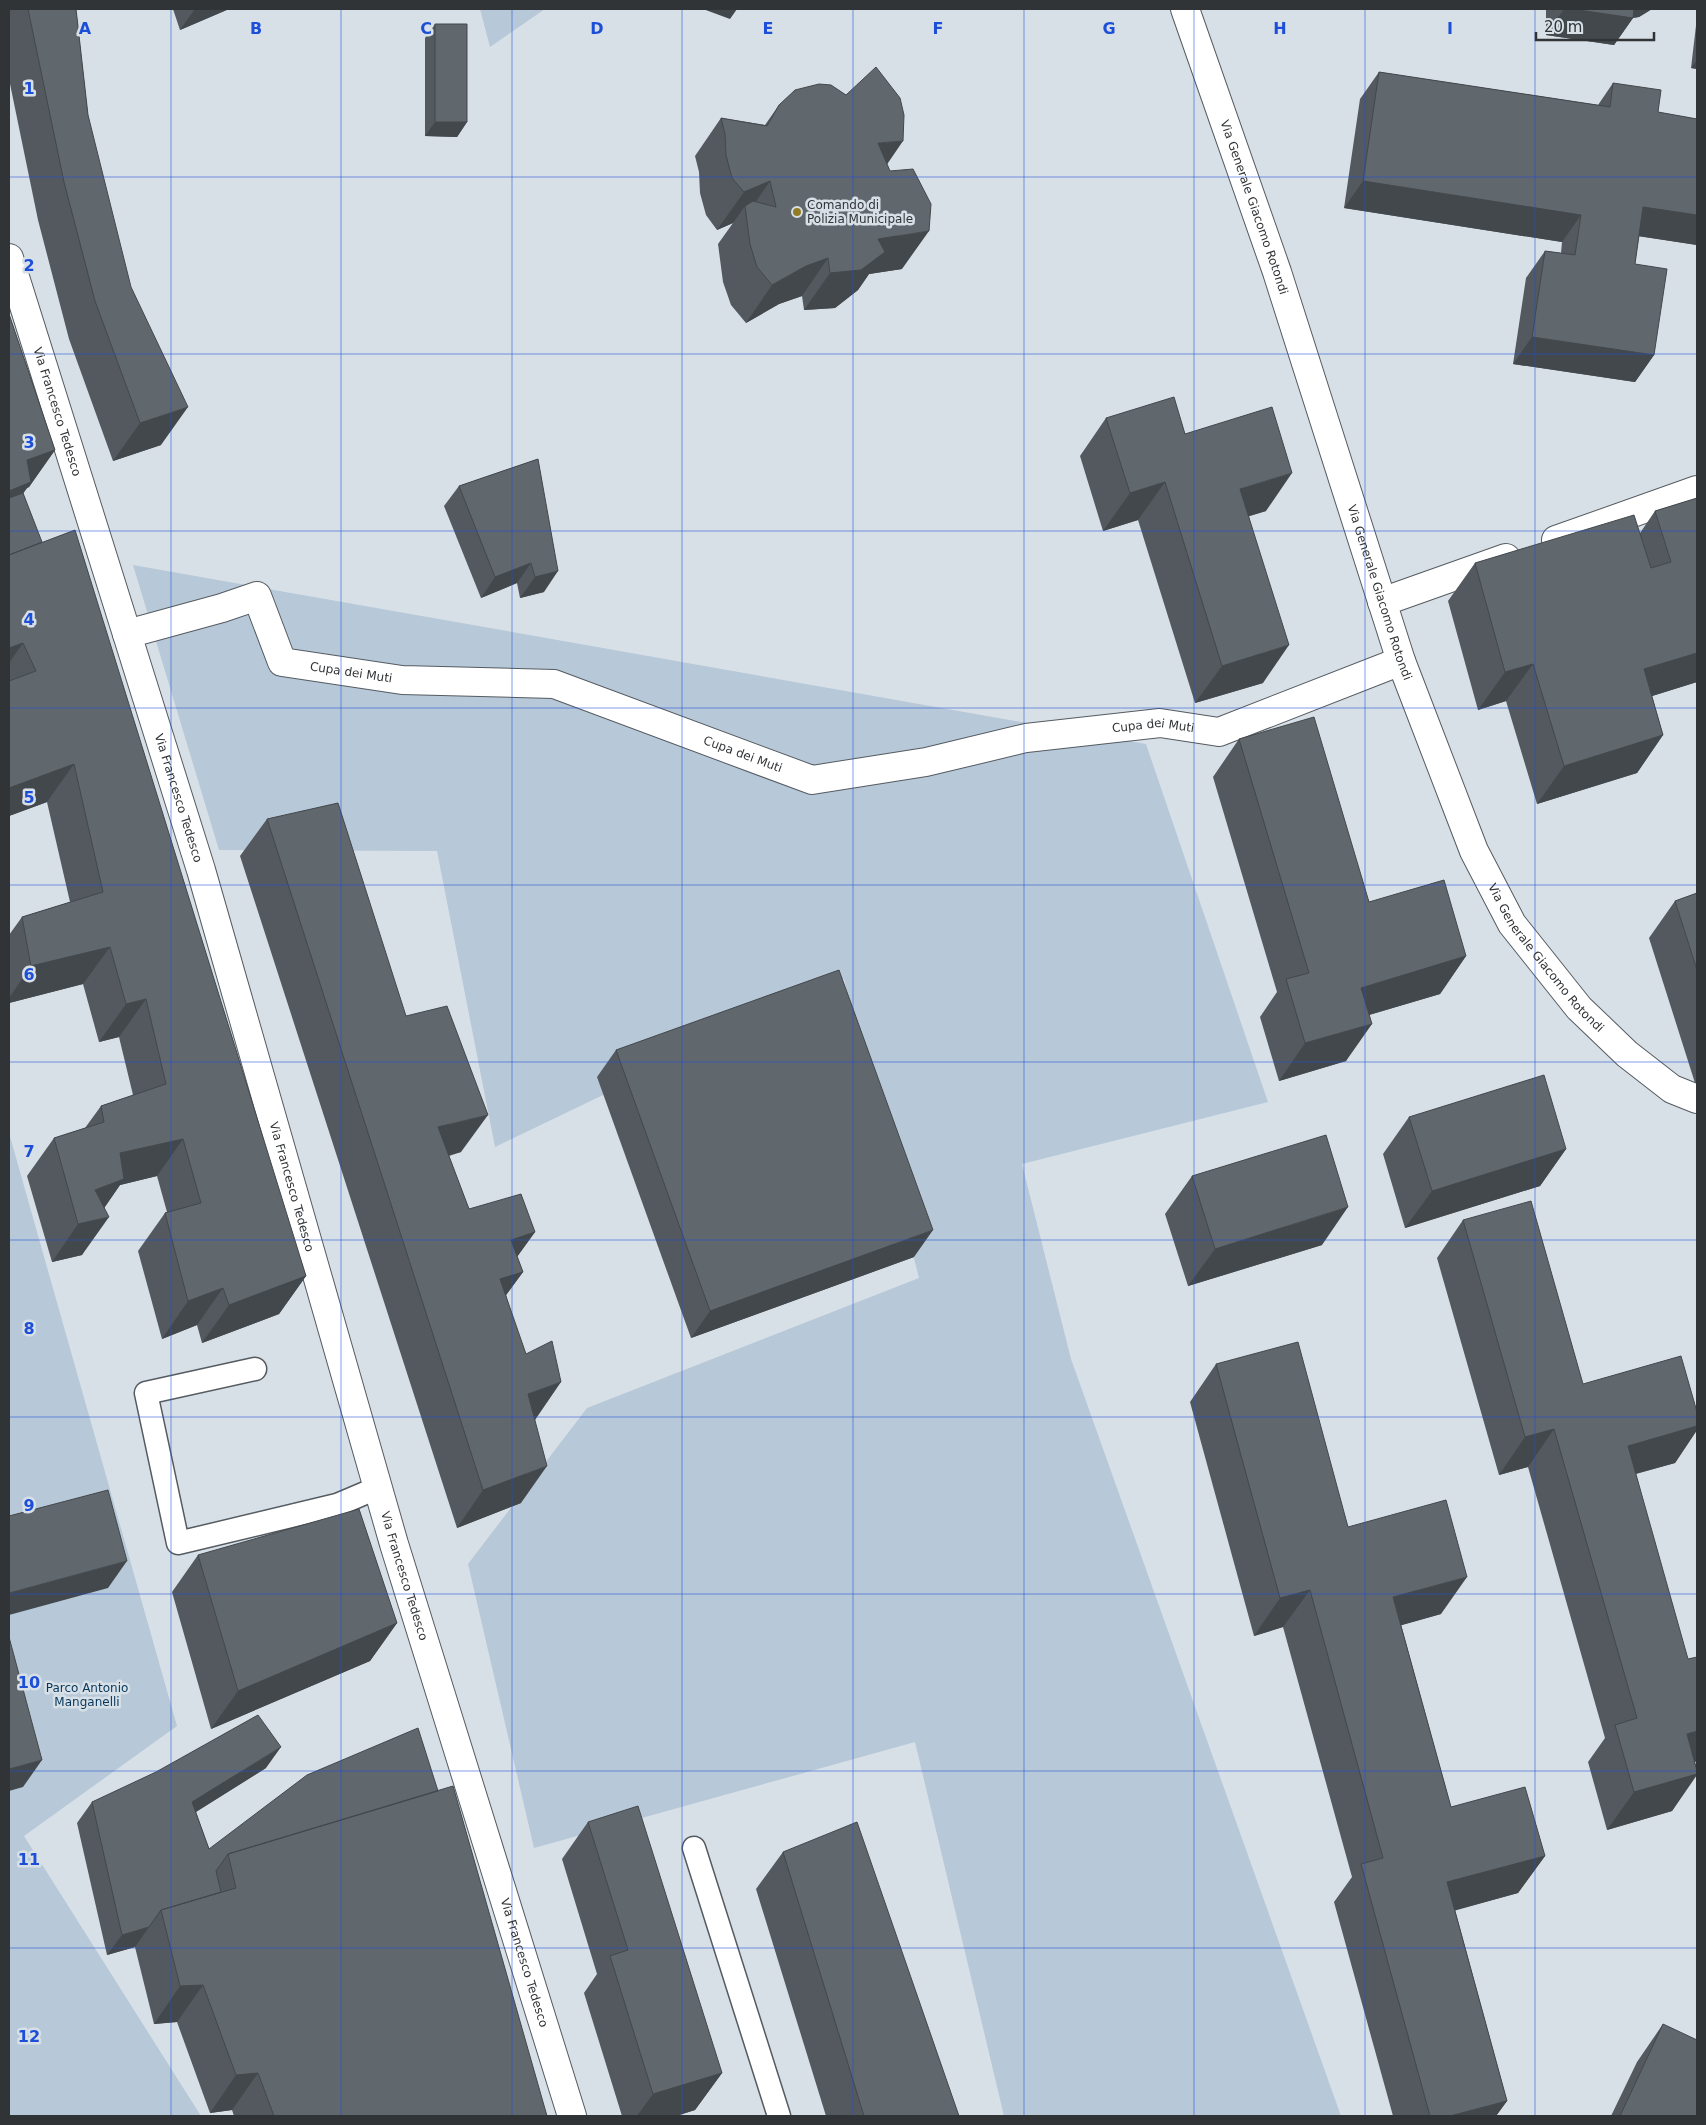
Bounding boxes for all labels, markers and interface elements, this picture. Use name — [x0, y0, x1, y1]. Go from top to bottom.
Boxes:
scale bar — [1536, 10, 1654, 42]
text: 20 m — [1544, 18, 1582, 36]
text: A — [79, 19, 92, 38]
text: B — [250, 19, 262, 38]
text: C — [420, 19, 432, 38]
text: D — [590, 19, 604, 38]
text: E — [763, 19, 773, 38]
text: F — [933, 19, 943, 38]
text: G — [1102, 19, 1116, 38]
text: H — [1273, 19, 1287, 38]
text: I — [1447, 19, 1453, 38]
text: 1 — [23, 79, 35, 98]
street label: Via Generale Giacomo Rotondi — [1217, 118, 1291, 296]
place label: Comando di Polizia Municipale — [807, 198, 913, 226]
marker: Comando di Polizia Municipale — [791, 206, 803, 218]
text: 2 — [23, 256, 35, 275]
street label: Via Francesco Tedesco — [30, 345, 84, 478]
text: 3 — [23, 433, 35, 452]
street label: Via Generale Giacomo Rotondi — [1345, 503, 1415, 682]
text: 4 — [23, 610, 35, 629]
street label: Cupa dei Muti — [309, 659, 393, 685]
street label: Cupa dei Muti — [1111, 716, 1195, 735]
street label: Via Francesco Tedesco — [152, 732, 205, 864]
street label: Cupa dei Muti — [702, 733, 784, 775]
text: 5 — [23, 788, 35, 807]
street label: Via Generale Giacomo Rotondi — [1485, 881, 1607, 1035]
text: 6 — [23, 965, 35, 984]
street label: Via Francesco Tedesco — [267, 1120, 317, 1253]
text: 7 — [23, 1142, 35, 1161]
text: 8 — [23, 1319, 35, 1338]
text: 9 — [23, 1496, 35, 1515]
street label: Via Francesco Tedesco — [378, 1510, 431, 1642]
text: 10 — [18, 1673, 40, 1692]
park label: Parco Antonio Manganelli — [46, 1681, 128, 1709]
text: 11 — [18, 1850, 40, 1869]
street label: Via Francesco Tedesco — [498, 1896, 551, 2029]
text: 12 — [18, 2027, 40, 2046]

